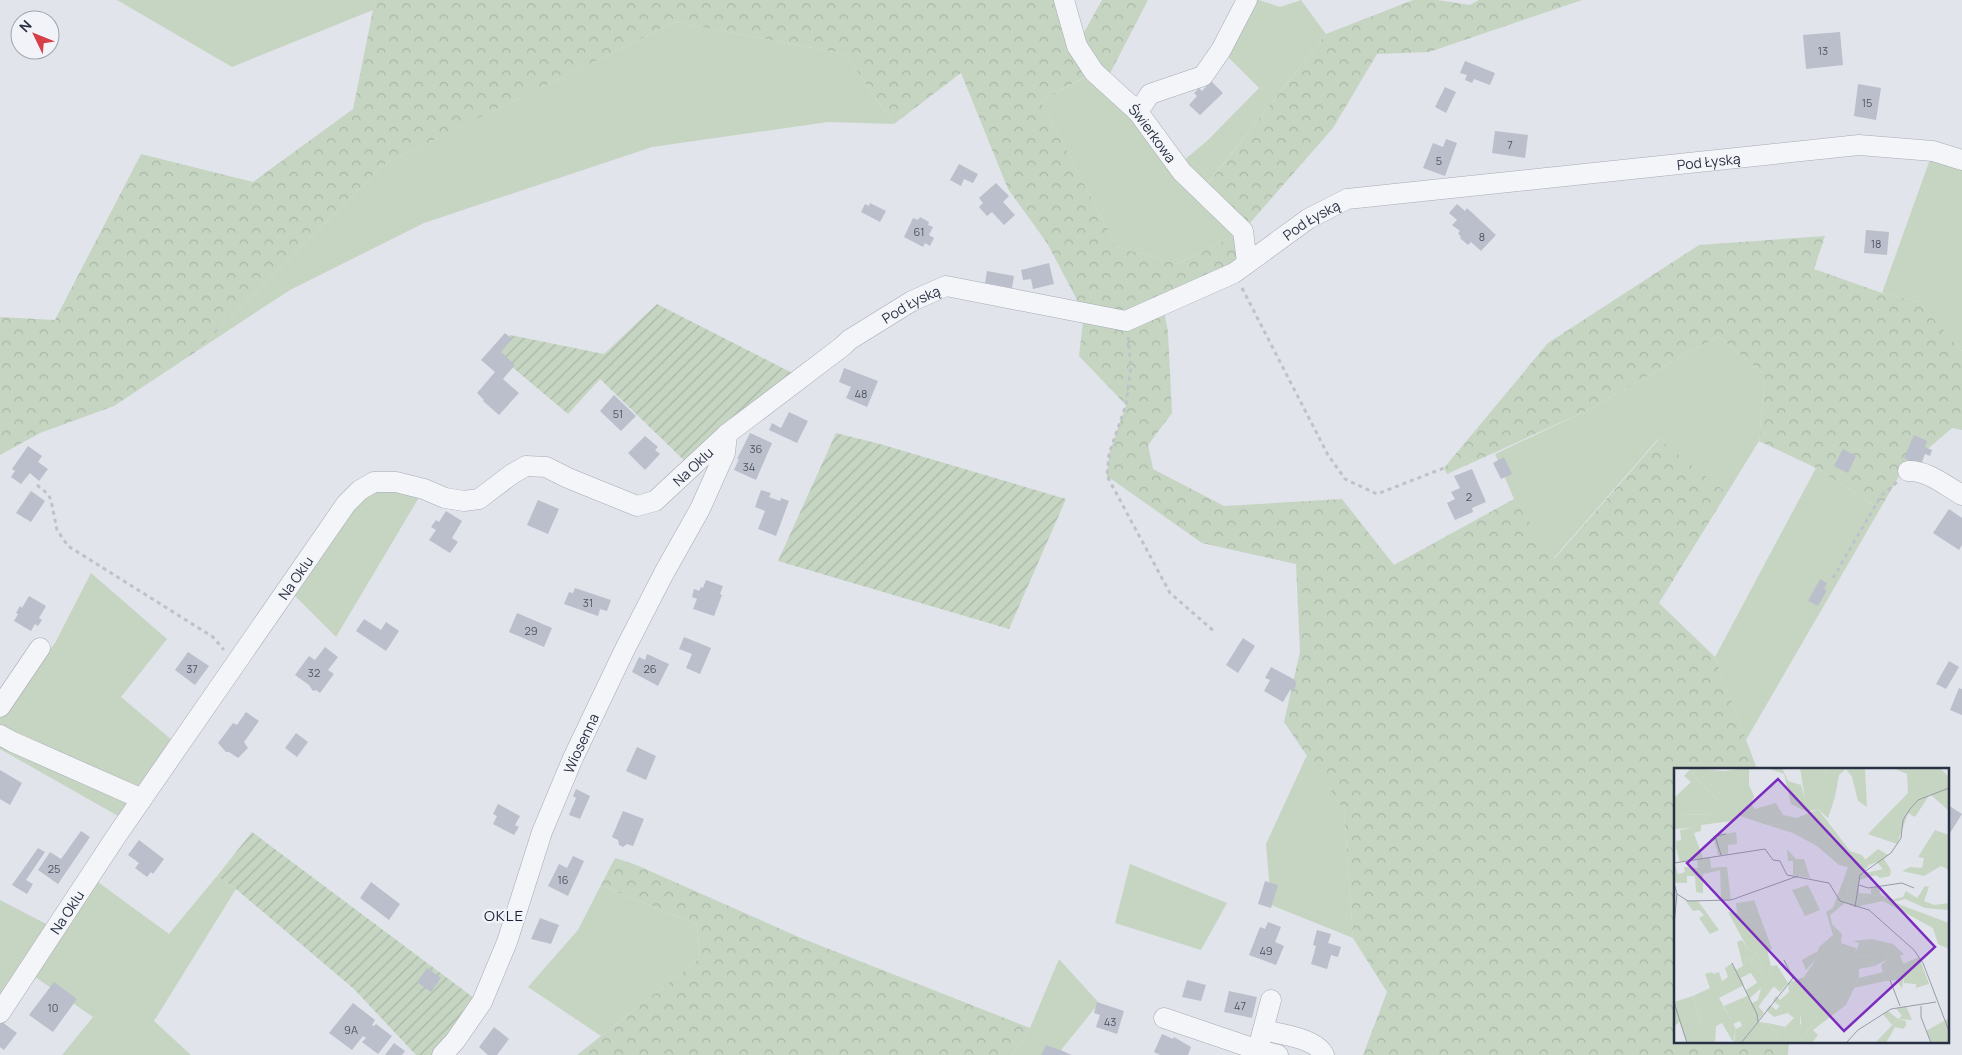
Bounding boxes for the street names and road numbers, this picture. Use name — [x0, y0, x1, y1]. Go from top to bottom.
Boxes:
street label: Świerkowa — [1125, 99, 1181, 166]
street label: Pod Łyską — [1676, 148, 1741, 174]
street label: Pod Łyską — [1279, 195, 1343, 244]
street label: Pod Łyską — [878, 280, 943, 327]
street label: Na Oklu — [668, 443, 717, 490]
street label: Na Oklu — [273, 552, 317, 603]
street label: Wiosenna — [558, 710, 603, 776]
street label: Na Oklu — [45, 886, 88, 938]

